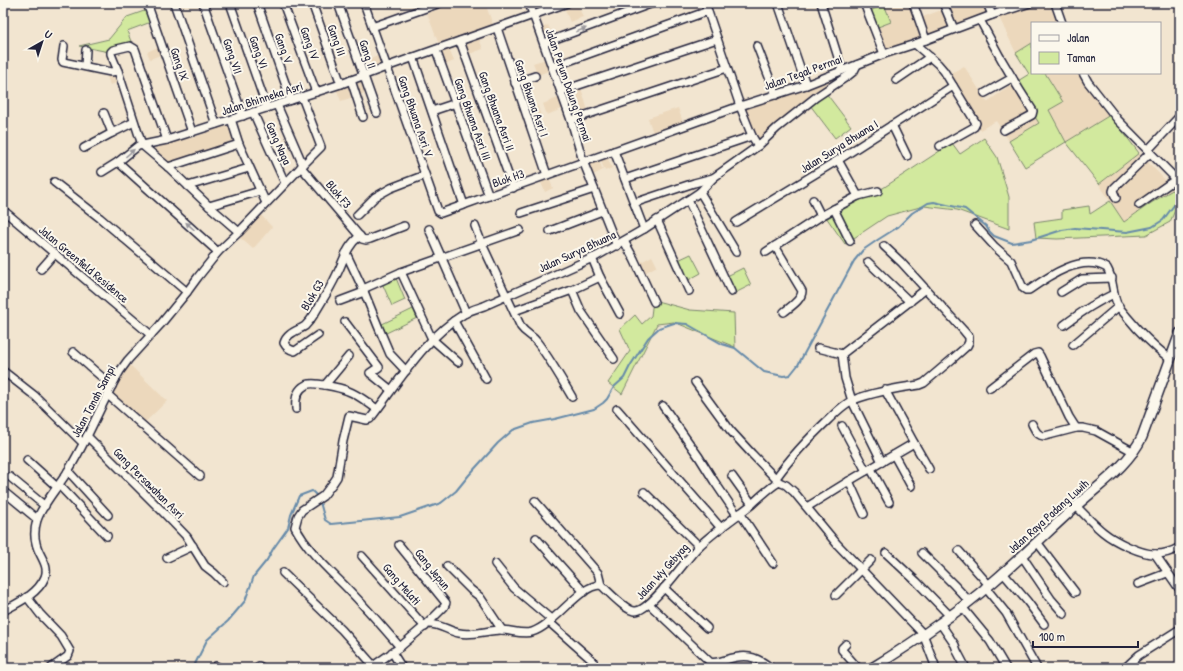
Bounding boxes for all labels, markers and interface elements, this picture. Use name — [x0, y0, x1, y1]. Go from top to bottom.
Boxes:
north arrow — [22, 22, 62, 62]
street label: Gang III — [323, 22, 351, 58]
legend — [1031, 22, 1161, 74]
street label: Gang IV — [296, 24, 324, 62]
street label: Jalan Perum Dalung Permai — [542, 26, 596, 144]
one-way arrow — [575, 26, 587, 32]
text: U — [42, 27, 55, 42]
text: Jalan — [1067, 29, 1089, 46]
street label: Gang V — [271, 31, 297, 66]
street label: Gang VI — [245, 33, 273, 71]
street label: Gang VII — [219, 36, 247, 76]
street label: Gang II — [355, 37, 381, 71]
street label: Gang IX — [166, 45, 194, 83]
text: Taman — [1067, 49, 1096, 66]
street label: Jalan Tegal Permai — [761, 50, 845, 94]
street label: Gang Bhuana Asri I — [511, 57, 553, 139]
street label: Gang Bhuana Asri II — [475, 69, 519, 153]
street label: Gang Bhuana Asri V — [394, 73, 438, 159]
street label: Gang Bhuana Asri III — [450, 75, 496, 163]
street label: Jalan Bhinneka Asri — [219, 77, 305, 119]
street label: Jalan Surya Bhuana I — [797, 115, 881, 177]
street label: Gang Naga — [262, 119, 296, 167]
one-way arrow — [124, 148, 135, 157]
street label: Blok H3 — [490, 165, 526, 191]
street label: Blok F3 — [322, 176, 356, 212]
street label: Jalan Greenfield Residence — [35, 221, 133, 307]
one-way arrow — [184, 222, 195, 231]
street label: Jalan Surya Bhuana — [536, 226, 619, 276]
street label: Blok G3 — [296, 276, 328, 314]
street label: Jalan Tanah Sampi — [67, 362, 119, 440]
street label: Gang Persawahan Asri — [110, 444, 188, 522]
street label: Jalan Raya Padang Luwih — [1004, 475, 1092, 557]
street label: Jalan Wy Gebyag — [632, 539, 692, 603]
street label: Gang Jepun — [411, 545, 455, 593]
street label: Gang Melati — [379, 559, 425, 609]
scale bar — [1033, 623, 1138, 649]
text: 100 m — [1039, 628, 1065, 645]

